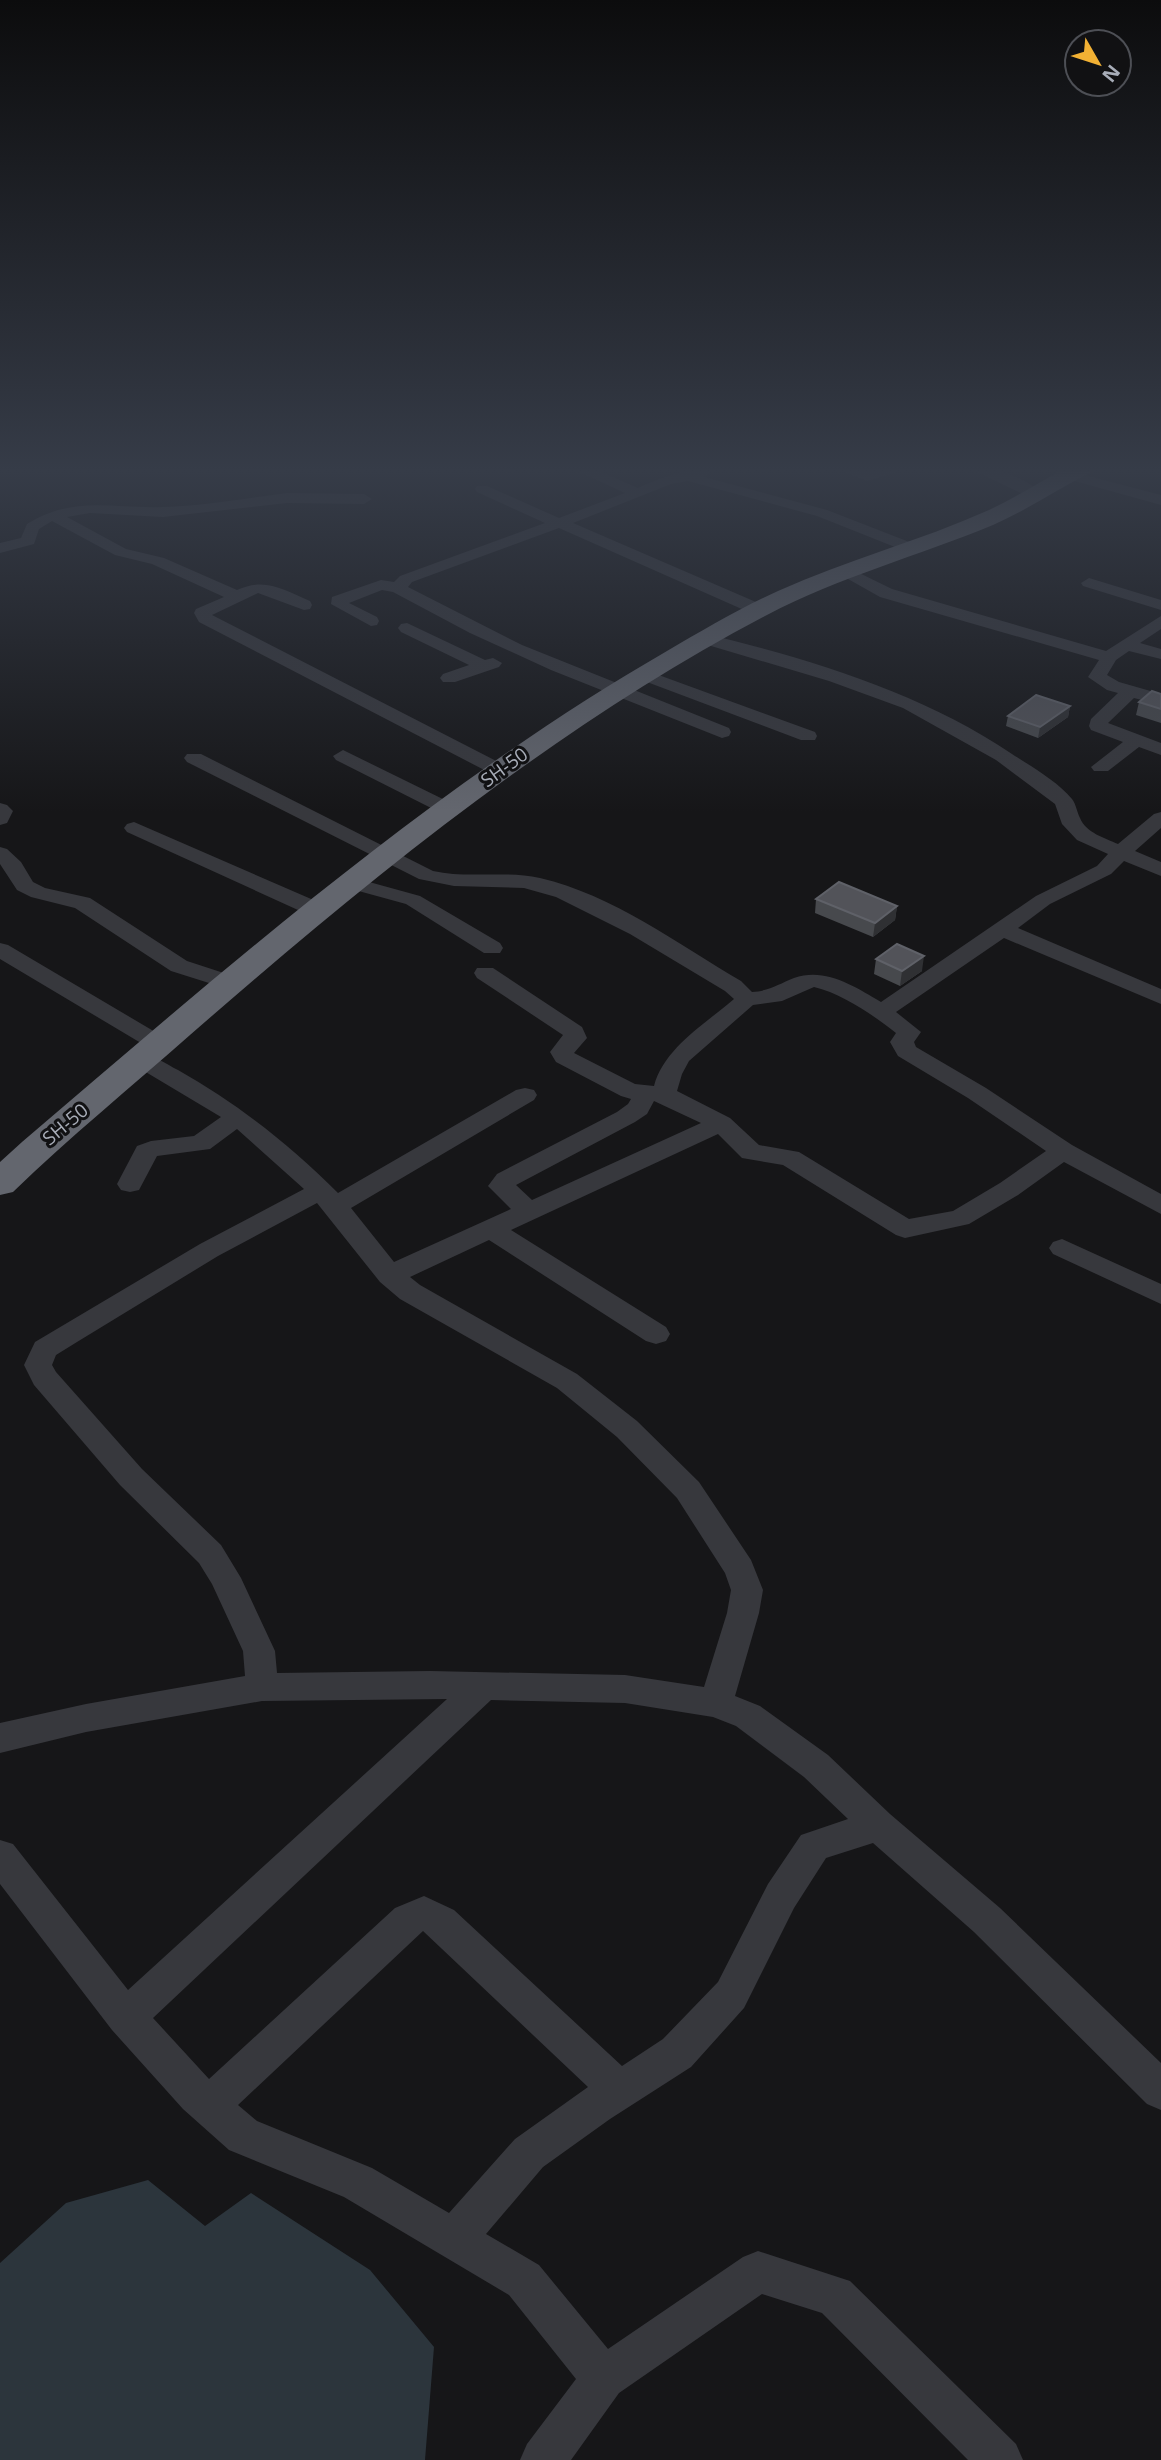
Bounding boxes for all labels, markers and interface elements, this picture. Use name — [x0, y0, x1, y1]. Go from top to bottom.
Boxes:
north arrow — [1063, 28, 1133, 98]
text: N — [1096, 60, 1126, 88]
street label: SH-50 — [475, 741, 533, 793]
street label: SH-50 — [37, 1097, 93, 1151]

